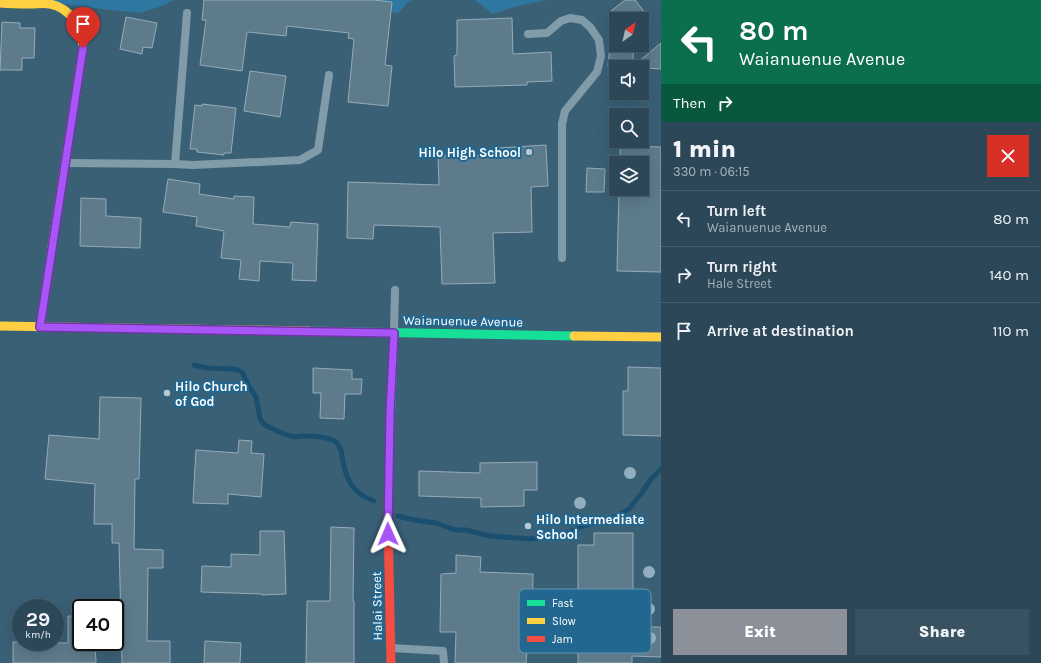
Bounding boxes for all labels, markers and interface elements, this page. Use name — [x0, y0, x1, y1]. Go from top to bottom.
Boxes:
pin — [66, 7.0, 100, 48]
north arrow — [609, 12, 649, 52]
map controls — [609, 12, 649, 196]
icon: arrive — [72, 13, 94, 35]
text: 80 m — [739, 14, 808, 47]
icon: left — [673, 16, 725, 68]
text: Waianuenue Avenue — [739, 48, 905, 70]
button: sound — [609, 60, 649, 100]
icon: right — [714, 92, 736, 114]
text: Then — [673, 94, 706, 112]
button: search — [609, 108, 649, 148]
text: 1 min — [673, 135, 736, 163]
button: close — [987, 135, 1029, 177]
place label: Hilo High School — [419, 145, 521, 160]
marker: Hilo High School — [524, 147, 534, 157]
button: layers — [609, 156, 649, 196]
text: 330 m · 06:15 — [673, 164, 750, 179]
text: Turn left — [707, 202, 766, 220]
icon: left — [673, 208, 695, 230]
text: 80 m — [993, 210, 1029, 228]
text: Waianuenue Avenue — [707, 220, 827, 235]
text: Turn right — [707, 258, 777, 276]
icon: right — [673, 264, 695, 286]
text: 140 m — [989, 266, 1029, 284]
text: Hale Street — [707, 276, 772, 291]
street label: Waianuenue Avenue — [403, 312, 523, 330]
icon: arrive — [673, 320, 695, 342]
text: Arrive at destination — [707, 322, 854, 340]
text: 110 m — [993, 322, 1029, 340]
place label: Hilo Church of God — [175, 379, 248, 409]
marker: Hilo Church of God — [162, 388, 172, 398]
place label: Hilo Intermediate School — [536, 512, 644, 542]
position arrow — [367, 513, 409, 555]
marker: Hilo Intermediate School — [523, 521, 533, 531]
street label: Halai Street — [369, 571, 385, 641]
legend — [519, 589, 651, 653]
text: Fast — [552, 597, 573, 610]
speed limit sign: 40 — [72, 599, 124, 651]
text: 29 — [26, 608, 50, 631]
button: Exit — [673, 609, 847, 655]
button: Share — [855, 609, 1029, 655]
text: Slow — [552, 615, 576, 628]
text: km/h — [25, 629, 51, 641]
text: Jam — [552, 633, 573, 646]

